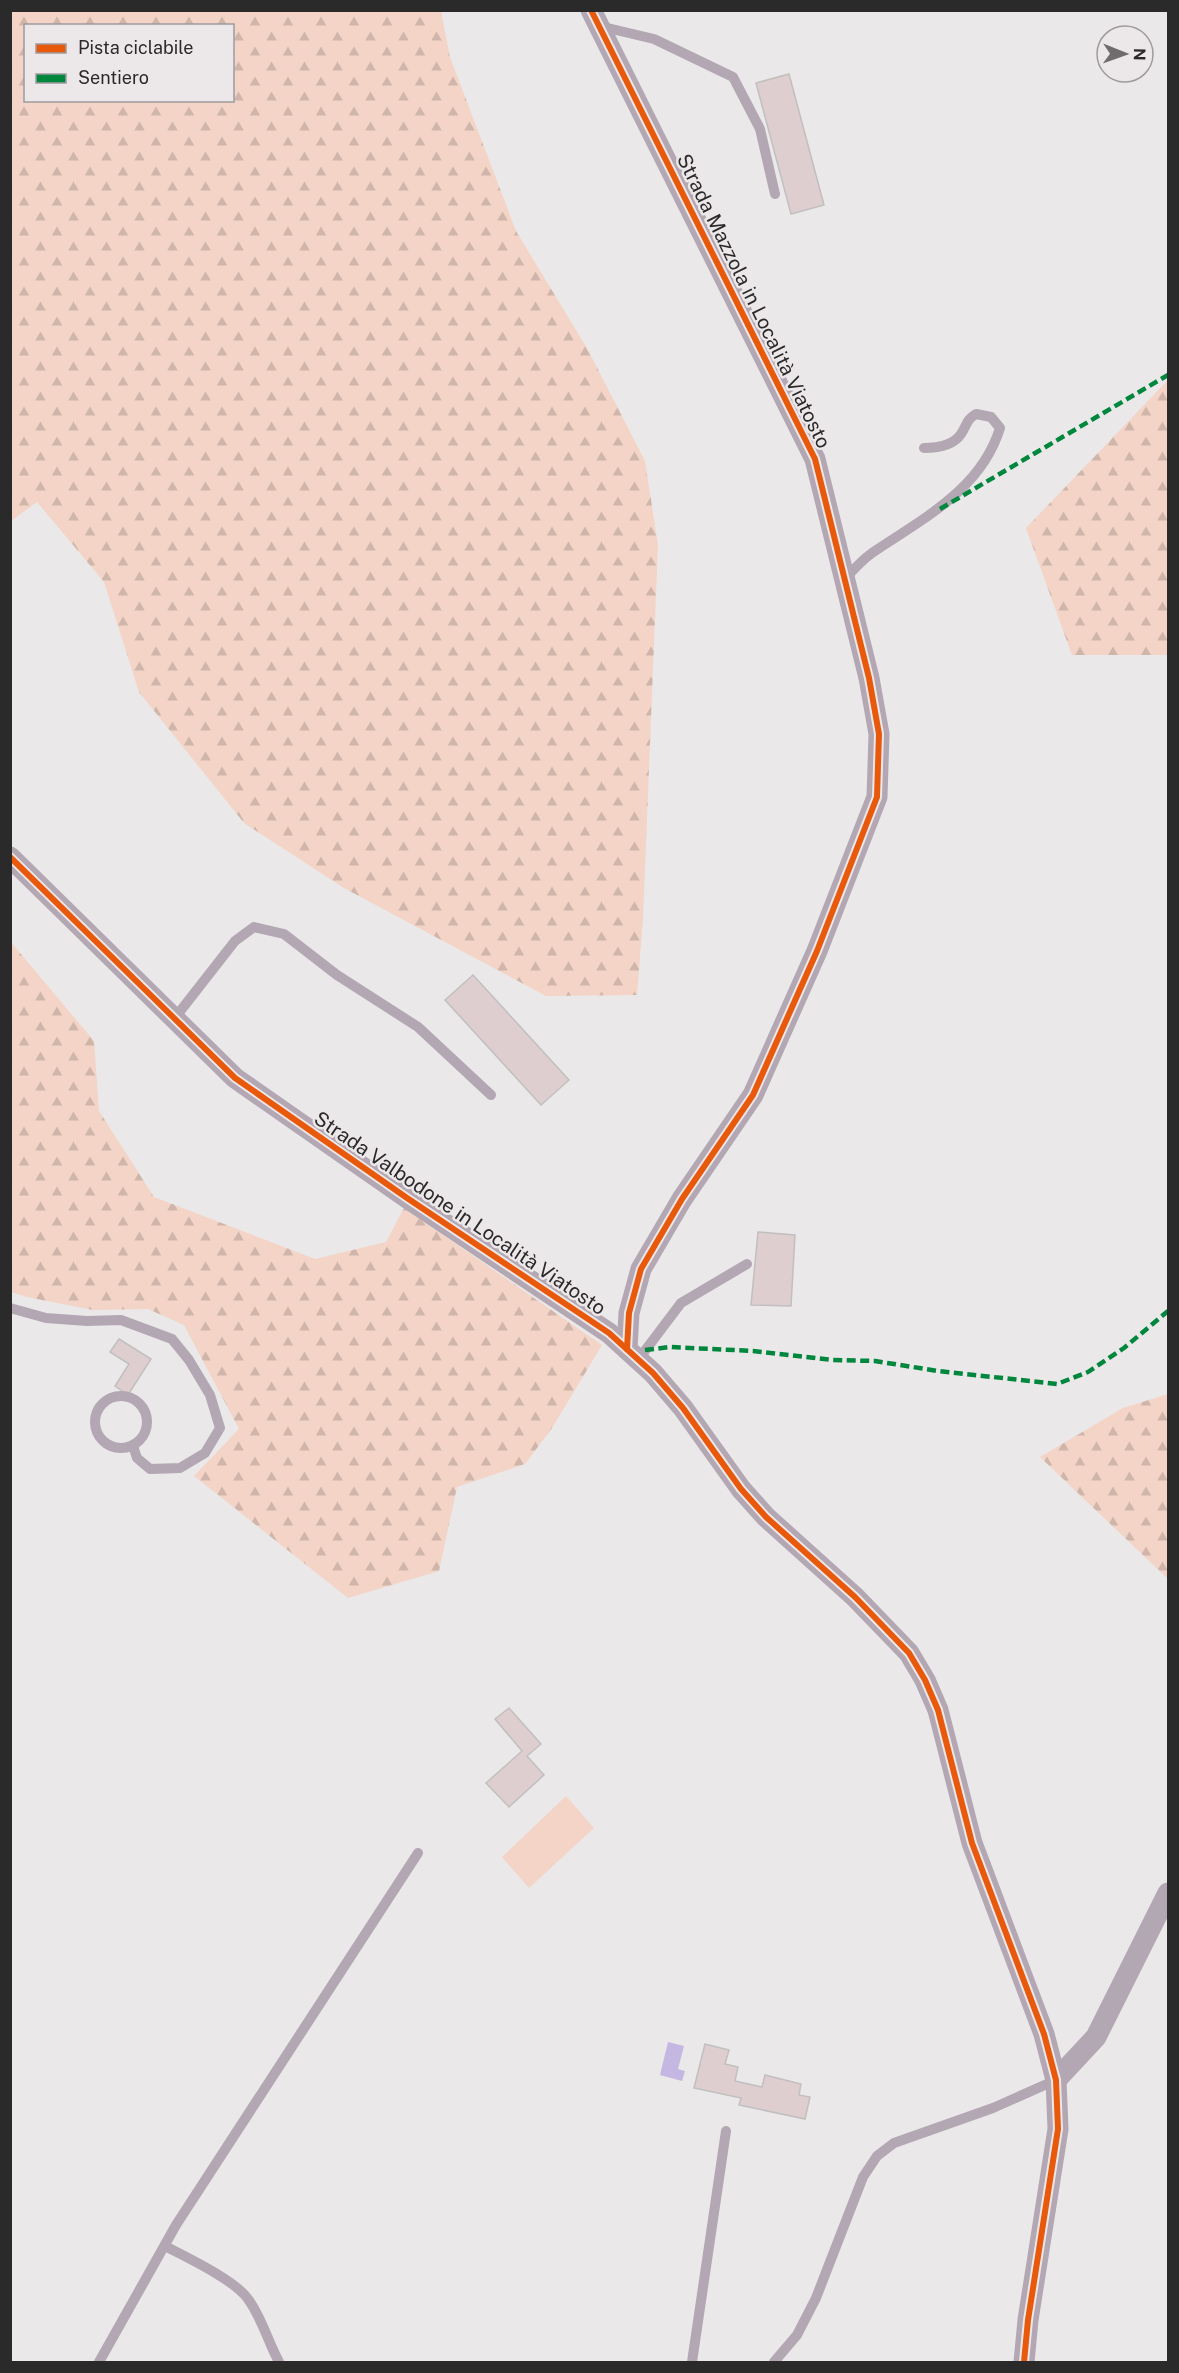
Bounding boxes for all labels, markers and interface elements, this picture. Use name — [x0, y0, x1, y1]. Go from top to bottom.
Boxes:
legend — [24, 24, 234, 102]
north arrow — [1095, 24, 1155, 84]
text: Pista ciclabile — [78, 37, 193, 58]
text: N — [1130, 48, 1149, 61]
text: Sentiero — [78, 67, 149, 88]
street label: Strada Mazzola in Località Viatosto — [672, 150, 836, 452]
street label: Strada Valbodone in Località Viatosto — [310, 1106, 610, 1320]

